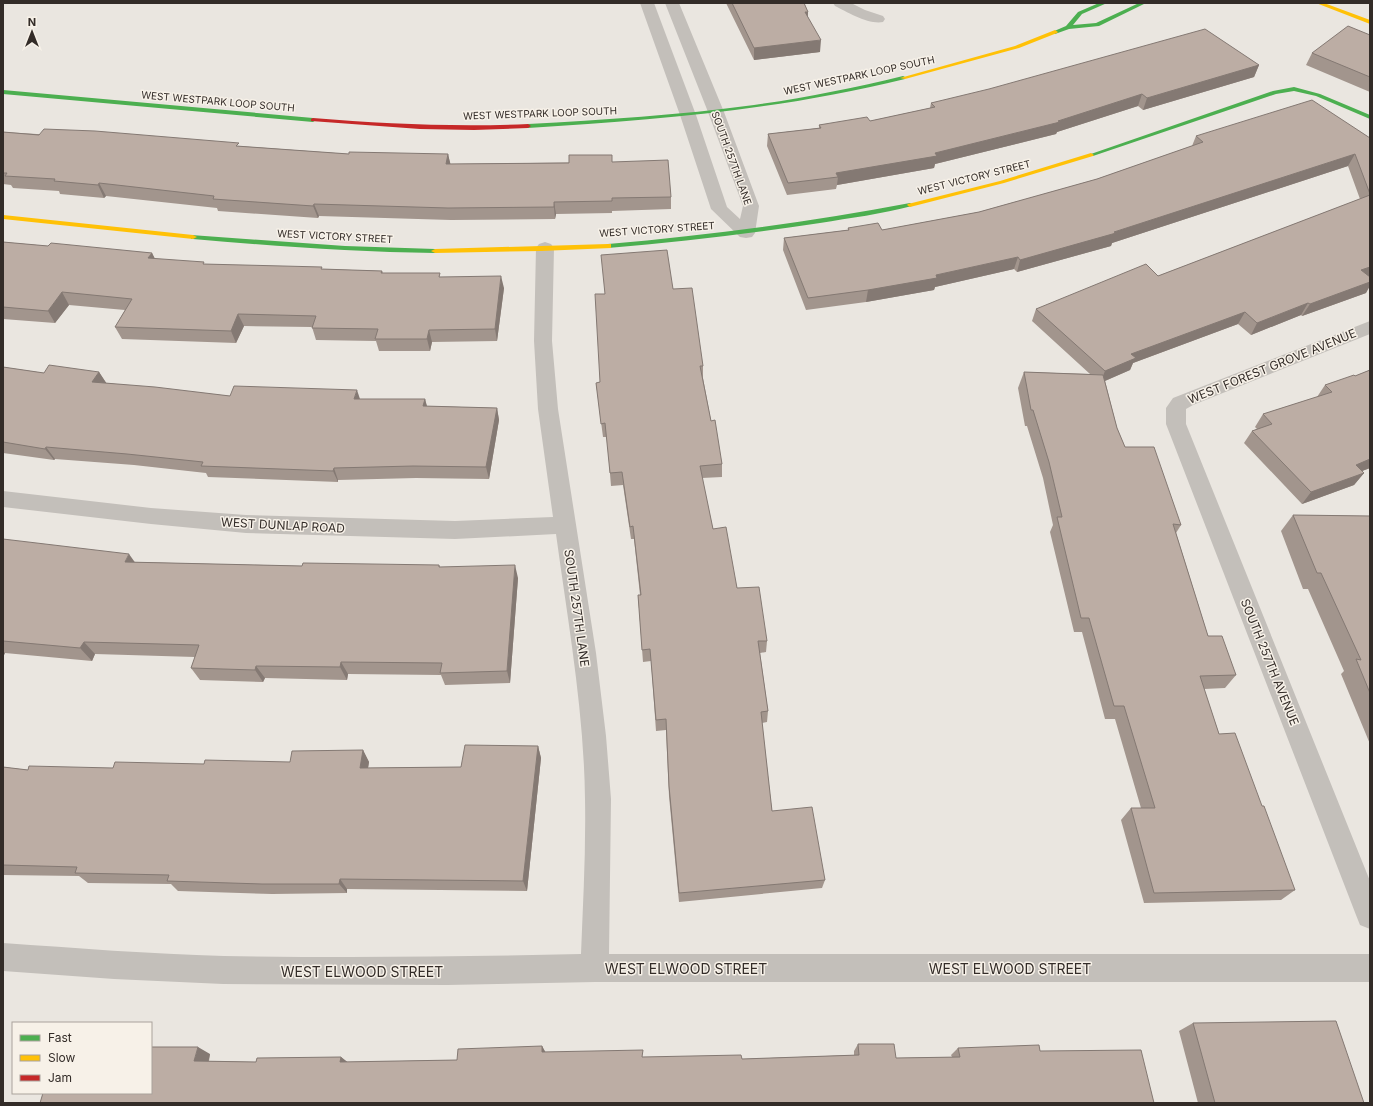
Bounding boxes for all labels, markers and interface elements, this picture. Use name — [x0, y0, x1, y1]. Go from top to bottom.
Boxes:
north arrow — [12, 12, 52, 52]
text: N — [28, 15, 36, 29]
street label: WEST WESTPARK LOOP SOUTH — [782, 53, 936, 97]
street label: WEST WESTPARK LOOP SOUTH — [141, 88, 295, 114]
street label: WEST WESTPARK LOOP SOUTH — [463, 104, 617, 122]
street label: SOUTH 257TH LANE — [709, 110, 755, 206]
street label: WEST VICTORY STREET — [916, 157, 1032, 197]
street label: WEST VICTORY STREET — [599, 219, 715, 239]
street label: WEST VICTORY STREET — [277, 227, 393, 245]
street label: WEST FOREST GROVE AVENUE — [1186, 325, 1358, 407]
street label: WEST DUNLAP ROAD — [221, 514, 345, 536]
street label: SOUTH 257TH LANE — [561, 548, 593, 668]
street label: SOUTH 257TH AVENUE — [1238, 596, 1302, 728]
street label: WEST ELWOOD STREET — [605, 960, 767, 977]
street label: WEST ELWOOD STREET — [929, 960, 1091, 977]
street label: WEST ELWOOD STREET — [281, 963, 443, 980]
legend — [12, 1022, 152, 1094]
text: Fast — [48, 1030, 72, 1045]
text: Slow — [48, 1050, 76, 1065]
text: Jam — [48, 1070, 72, 1085]

